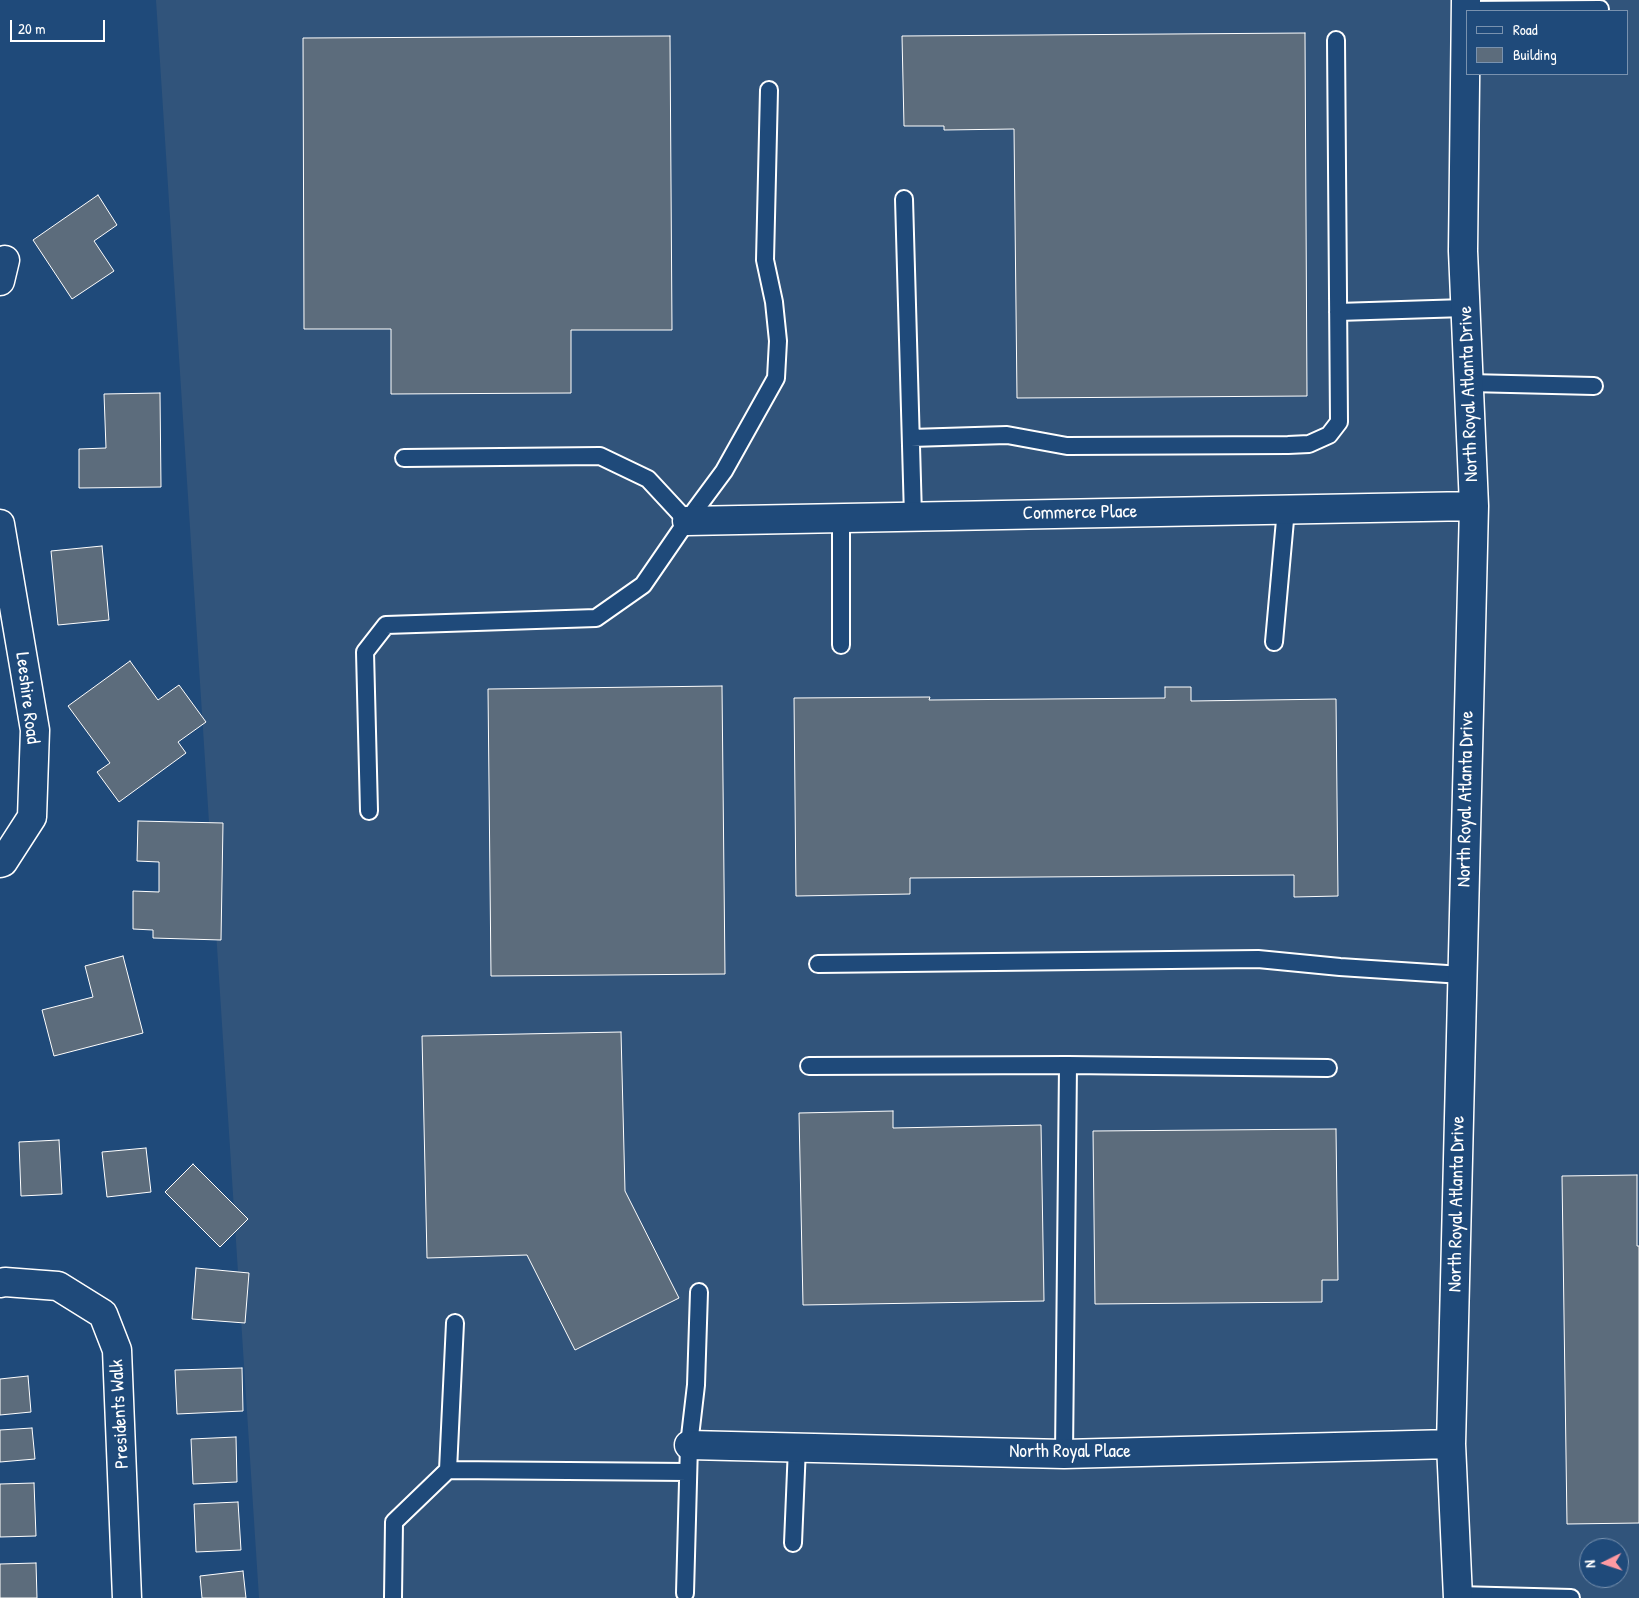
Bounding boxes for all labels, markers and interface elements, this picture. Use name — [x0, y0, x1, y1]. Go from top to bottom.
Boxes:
scale bar — [12, 10, 108, 42]
legend — [1466, 10, 1629, 75]
text: 20 m — [18, 18, 45, 39]
text: Road — [1513, 19, 1538, 40]
text: Building — [1513, 44, 1557, 65]
street label: North Royal Atlanta Drive — [1455, 306, 1483, 482]
street label: Commerce Place — [1022, 501, 1138, 525]
street label: Leeshire Road — [10, 651, 44, 745]
street label: North Royal Atlanta Drive — [1453, 711, 1479, 887]
street label: North Royal Atlanta Drive — [1444, 1116, 1470, 1292]
street label: Presidents Walk — [106, 1359, 134, 1469]
street label: North Royal Place — [1009, 1441, 1131, 1463]
north arrow — [1579, 1538, 1629, 1588]
text: N — [1580, 1560, 1599, 1568]

